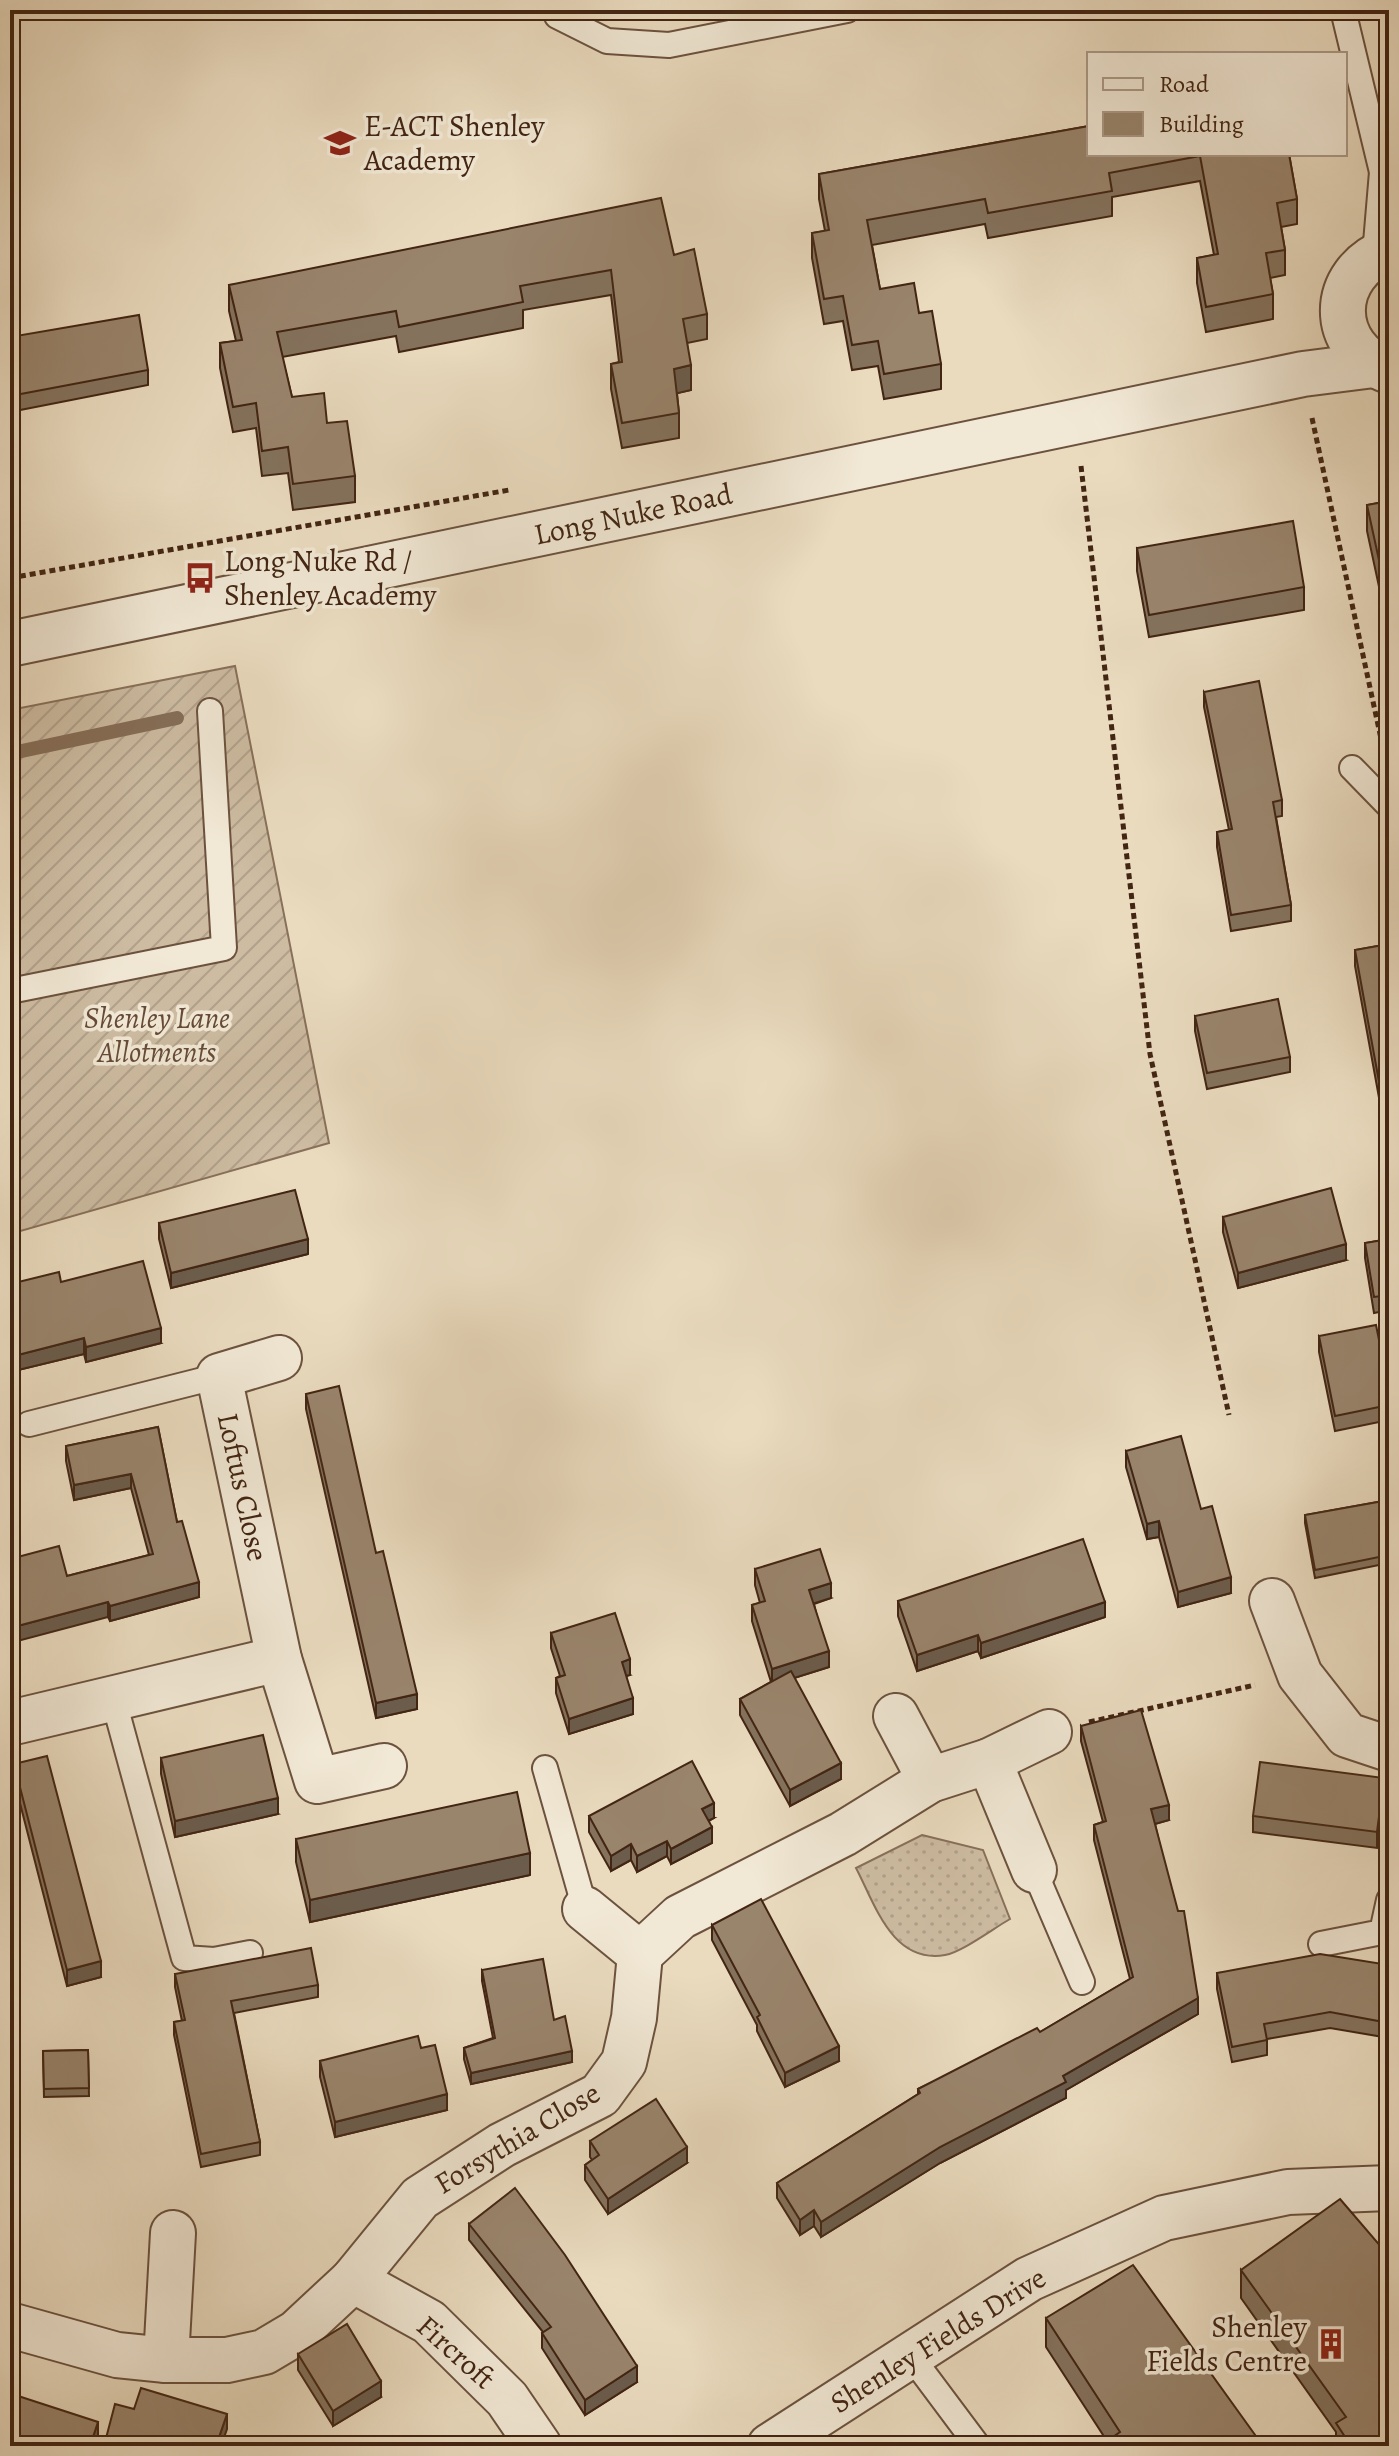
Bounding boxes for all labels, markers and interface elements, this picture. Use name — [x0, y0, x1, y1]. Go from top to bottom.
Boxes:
legend — [1087, 52, 1347, 156]
text: Road — [1159, 68, 1209, 100]
place label: E-ACT Shenley Academy — [363, 106, 545, 180]
text: Building — [1159, 108, 1244, 140]
school or university icon: E-ACT Shenley Academy — [323, 126, 357, 160]
street label: Long Nuke Road — [530, 473, 737, 555]
place label: Long Nuke Rd / Shenley Academy — [224, 541, 437, 615]
bus stop icon: Long Nuke Rd / Shenley Academy — [183, 561, 217, 595]
park label: Shenley Lane Allotments — [84, 998, 230, 1072]
street label: Loftus Close — [208, 1409, 278, 1565]
street label: Forsythia Close — [427, 2073, 607, 2203]
street label: Shenley Fields Drive — [823, 2258, 1053, 2422]
street label: Fircroft — [408, 2306, 504, 2398]
place label: Shenley Fields Centre — [1146, 2307, 1308, 2381]
building icon: Shenley Fields Centre — [1314, 2327, 1348, 2361]

